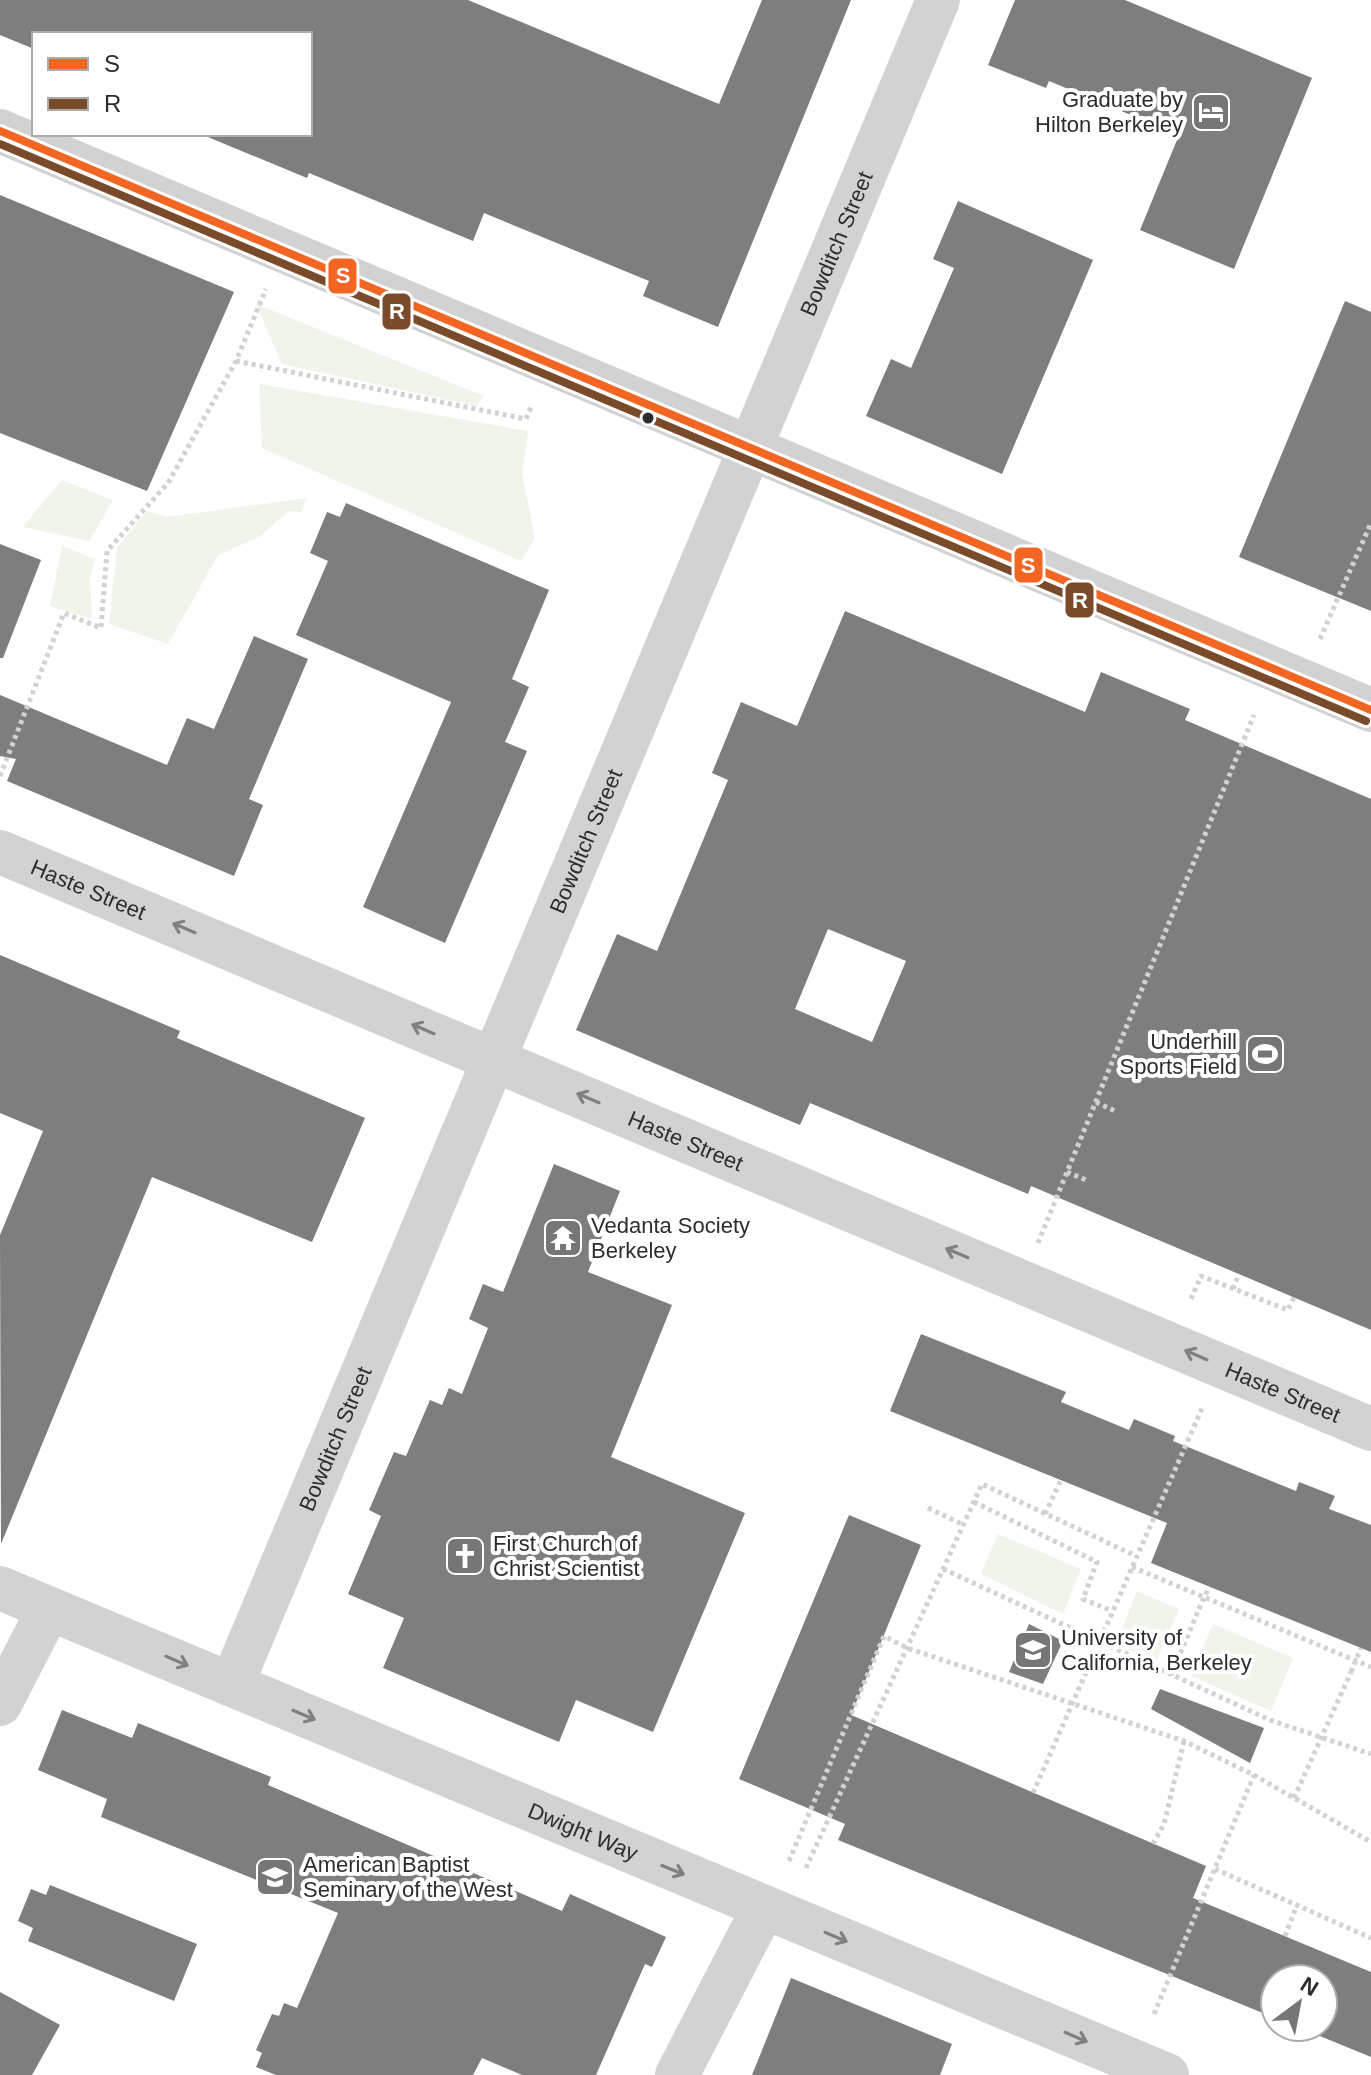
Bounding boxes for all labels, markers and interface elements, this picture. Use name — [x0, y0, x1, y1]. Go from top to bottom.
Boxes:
legend — [32, 32, 312, 136]
text: S — [104, 50, 120, 77]
place label: Graduate by Hilton Berkeley — [1035, 87, 1183, 137]
text: R — [104, 90, 121, 117]
hotel icon: Graduate by Hilton Berkeley — [1190, 91, 1232, 133]
street label: Bowditch Street — [795, 168, 878, 320]
line badge: S — [327, 257, 358, 295]
text: S — [336, 263, 350, 288]
line badge: R — [381, 292, 412, 331]
text: R — [389, 299, 405, 324]
unlabelled marker — [640, 410, 656, 426]
line badge: S — [1013, 546, 1044, 584]
text: S — [1021, 553, 1035, 578]
line badge: R — [1064, 581, 1095, 619]
text: R — [1072, 588, 1088, 613]
street label: Bowditch Street — [545, 765, 627, 917]
street label: Haste Street — [27, 854, 150, 925]
one-way arrow — [172, 920, 196, 935]
one-way arrow — [411, 1020, 436, 1035]
place label: Underhill Sports Field — [1120, 1029, 1237, 1079]
sports icon: Underhill Sports Field — [1244, 1033, 1286, 1075]
one-way arrow — [576, 1090, 601, 1104]
street label: Haste Street — [624, 1106, 747, 1176]
place label: Vedanta Society Berkeley — [591, 1213, 750, 1263]
temple icon: Vedanta Society Berkeley — [542, 1217, 584, 1259]
one-way arrow — [945, 1245, 970, 1260]
one-way arrow — [1184, 1346, 1209, 1361]
street label: Haste Street — [1222, 1357, 1344, 1428]
street label: Bowditch Street — [294, 1363, 377, 1515]
place label: First Church of Christ Scientist — [493, 1531, 640, 1581]
church icon: First Church of Christ Scientist — [444, 1535, 486, 1577]
place label: University of California, Berkeley — [1061, 1625, 1252, 1675]
school or university icon: University of California, Berkeley — [1012, 1629, 1054, 1671]
one-way arrow — [164, 1655, 188, 1670]
one-way arrow — [291, 1708, 316, 1723]
street label: Dwight Way — [524, 1798, 642, 1866]
place label: American Baptist Seminary of the West — [303, 1852, 513, 1902]
school or university icon: American Baptist Seminary of the West — [254, 1856, 296, 1898]
one-way arrow — [660, 1863, 685, 1878]
one-way arrow — [823, 1931, 848, 1946]
north arrow — [1259, 1963, 1339, 2043]
text: N — [1296, 1972, 1323, 2001]
one-way arrow — [1063, 2031, 1088, 2046]

